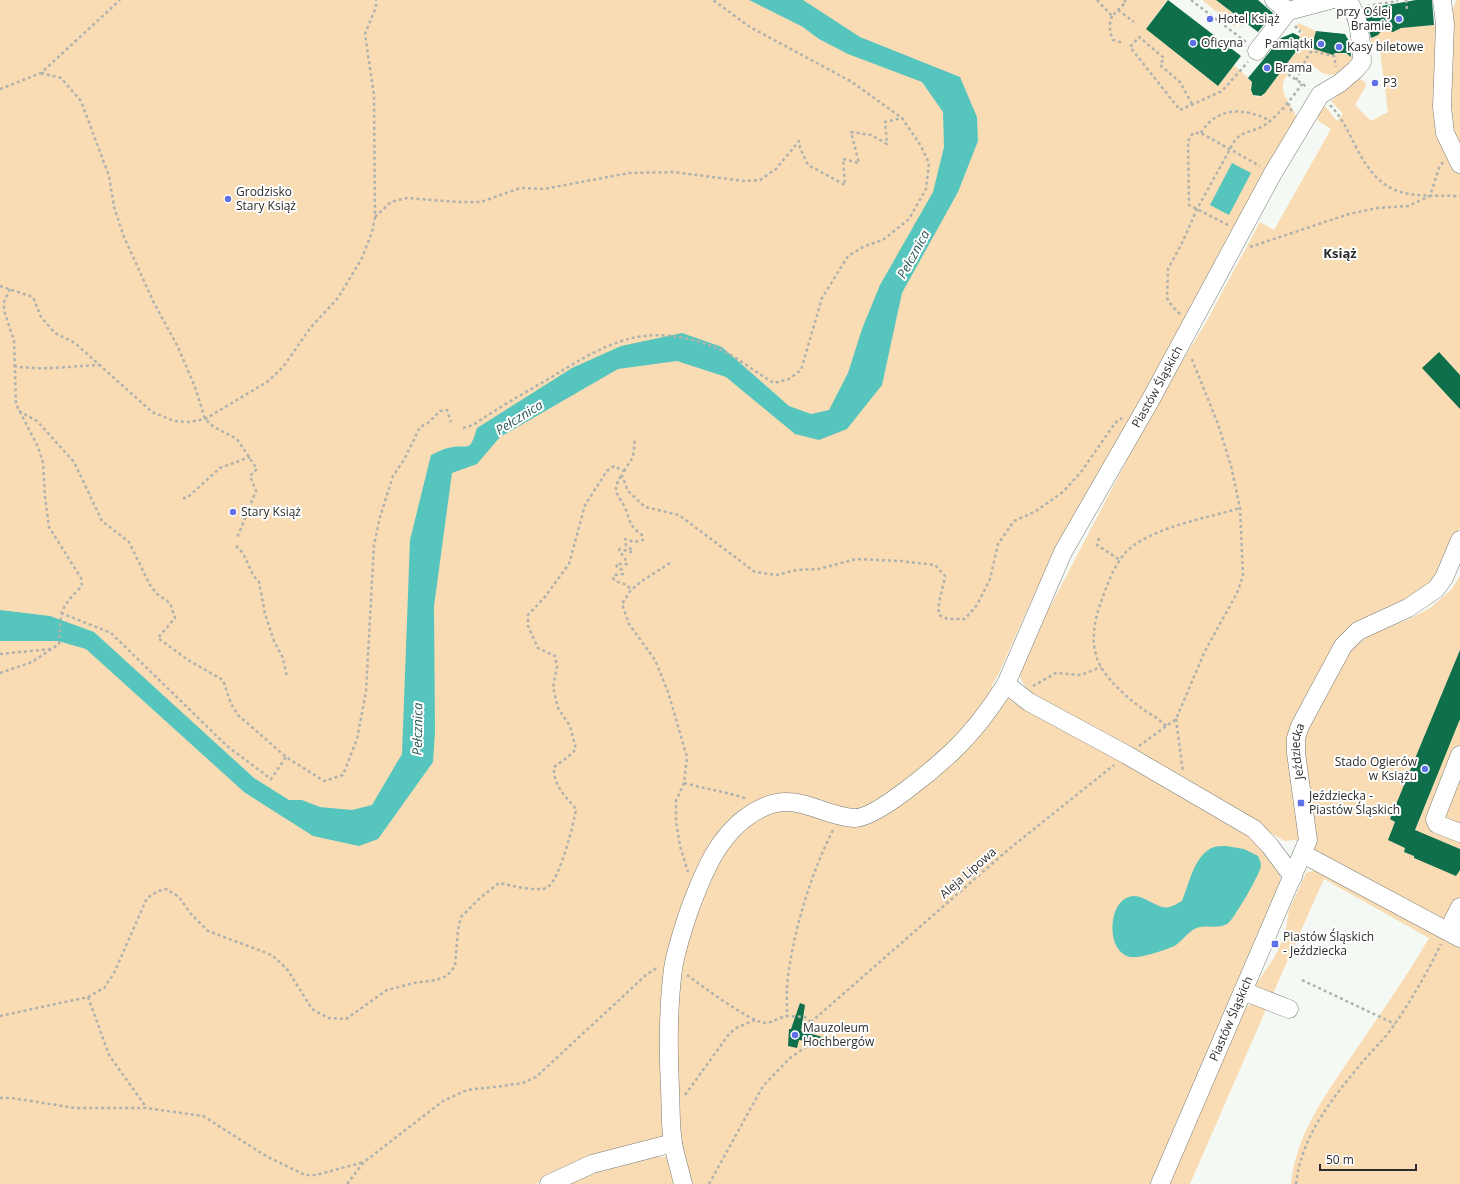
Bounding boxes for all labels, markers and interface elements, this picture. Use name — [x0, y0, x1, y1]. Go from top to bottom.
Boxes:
place label: przy Oślej Bramie — [1336, 3, 1391, 34]
place label: Hotel Książ — [1218, 10, 1280, 27]
marker: Hotel Książ — [1205, 14, 1215, 24]
marker: przy Oślej Bramie — [1394, 14, 1404, 24]
place label: Oficyna — [1201, 34, 1243, 51]
place label: Pamiątki — [1265, 35, 1313, 52]
marker: Oficyna — [1188, 38, 1198, 48]
place label: Kasy biletowe — [1347, 38, 1424, 55]
marker: Pamiątki — [1316, 39, 1326, 49]
marker: Kasy biletowe — [1334, 42, 1344, 52]
place label: Brama — [1275, 59, 1312, 76]
marker: Brama — [1262, 63, 1272, 73]
place label: P3 — [1383, 74, 1397, 91]
marker: P3 — [1370, 78, 1380, 88]
place label: Grodzisko Stary Książ — [236, 183, 296, 214]
marker: Grodzisko Stary Książ — [223, 194, 233, 204]
water label: Pełcznica — [892, 226, 934, 281]
district label: Książ — [1323, 244, 1357, 262]
street label: Piastów Śląskich — [1127, 343, 1186, 431]
water label: Pełcznica — [492, 395, 547, 439]
place label: Stary Książ — [241, 503, 301, 520]
marker: Stary Książ — [228, 507, 238, 517]
water label: Pełcznica — [408, 702, 426, 756]
street label: Jeździecka — [1287, 721, 1308, 782]
place label: Stado Ogierów w Książu — [1335, 753, 1418, 784]
marker: Stado Ogierów w Książu — [1420, 764, 1430, 774]
place label: Jeździecka - Piastów Śląskich — [1308, 787, 1400, 818]
marker: Jeździecka - Piastów Śląskich — [1296, 798, 1306, 808]
street label: Aleja Lipowa — [936, 843, 1000, 902]
place label: Piastów Śląskich - Jeździecka — [1283, 928, 1374, 959]
marker: Piastów Śląskich - Jeździecka — [1270, 939, 1280, 949]
street label: Piastów Śląskich — [1205, 973, 1256, 1064]
place label: Mauzoleum Hochbergów — [803, 1019, 875, 1050]
marker: Mauzoleum Hochbergów — [790, 1030, 800, 1040]
scale bar — [1320, 1146, 1416, 1172]
text: 50 m — [1326, 1151, 1354, 1168]

